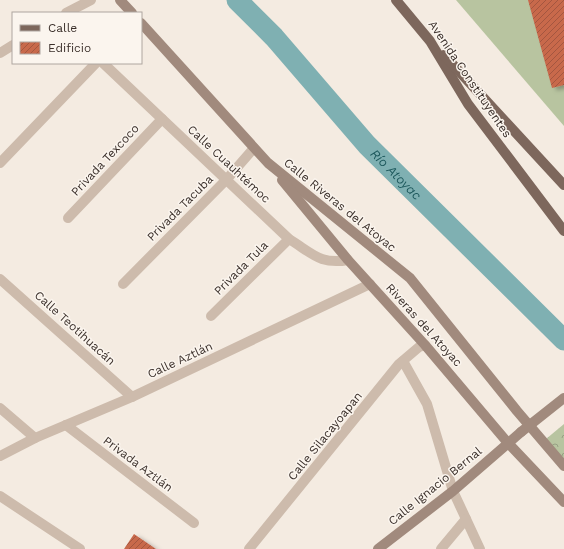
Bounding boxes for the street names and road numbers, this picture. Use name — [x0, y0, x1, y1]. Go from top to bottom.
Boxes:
street label: Avenida Constituyentes — [426, 18, 514, 140]
street label: Privada Texcoco — [68, 121, 142, 199]
street label: Calle Cuauhtémoc — [185, 122, 273, 206]
street label: Calle Riveras del Atoyac — [281, 156, 399, 255]
street label: Privada Tacuba — [144, 172, 216, 244]
street label: Privada Tula — [211, 238, 271, 298]
street label: Riveras del Atoyac — [383, 281, 465, 370]
street label: Calle Teotihuacán — [32, 288, 118, 368]
street label: Calle Aztlán — [145, 339, 215, 381]
street label: Calle Silacayoapan — [285, 389, 365, 483]
street label: Privada Aztlán — [101, 433, 175, 495]
street label: Calle Ignacio Bernal — [385, 444, 485, 528]

